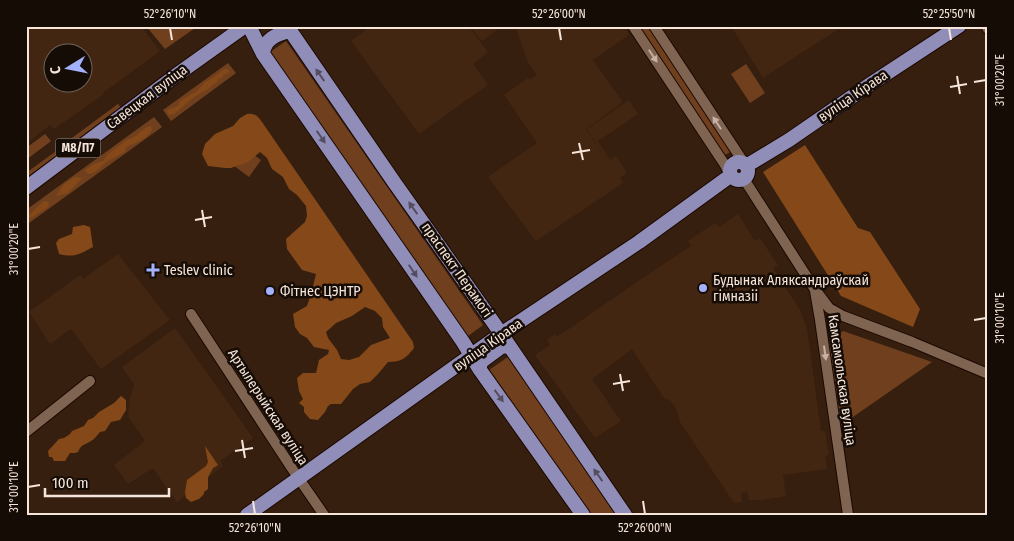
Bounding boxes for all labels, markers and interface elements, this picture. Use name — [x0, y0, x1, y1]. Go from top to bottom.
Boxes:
text: 52°26'10"N — [144, 7, 196, 21]
text: 52°26'00"N — [532, 7, 586, 21]
text: 52°25'50"N — [923, 7, 975, 21]
north arrow — [42, 42, 92, 92]
one-way arrow — [648, 50, 658, 63]
text: 31°00'20"E — [993, 54, 1007, 106]
street label: Савецкая вуліца — [103, 61, 191, 133]
text: С — [47, 64, 65, 75]
street label: вуліца Кірава — [815, 66, 891, 125]
one-way arrow — [315, 68, 325, 82]
one-way arrow — [712, 116, 722, 129]
one-way arrow — [316, 130, 326, 144]
road number: М8/П7 — [56, 138, 100, 158]
one-way arrow — [408, 201, 418, 215]
street label: праспект Перамогі — [418, 219, 496, 321]
text: 31°00'20"E — [7, 223, 21, 275]
place label: Teslev clinic — [164, 262, 233, 279]
marker: Teslev clinic — [146, 263, 160, 277]
one-way arrow — [408, 264, 418, 278]
place label: Будынак Аляксандраўскай гімназіі — [713, 272, 869, 305]
marker: Будынак Аляксандраўскай гімназіі — [697, 282, 709, 294]
place label: Фітнес ЦЭНТР — [280, 283, 361, 300]
marker: Фітнес ЦЭНТР — [264, 285, 276, 297]
text: 31°00'10"E — [993, 292, 1007, 344]
street label: Камсамольская вуліца — [824, 313, 860, 447]
street label: вуліца Кірава — [450, 315, 526, 375]
one-way arrow — [821, 345, 829, 361]
street label: Артылерыйская вуліца — [224, 346, 312, 468]
one-way arrow — [494, 389, 504, 403]
text: 31°00'10"E — [7, 461, 21, 513]
scale bar — [45, 466, 169, 498]
one-way arrow — [593, 468, 602, 481]
text: 100 m — [52, 474, 89, 492]
text: 52°26'10"N — [229, 521, 281, 535]
text: 52°26'00"N — [618, 521, 672, 535]

